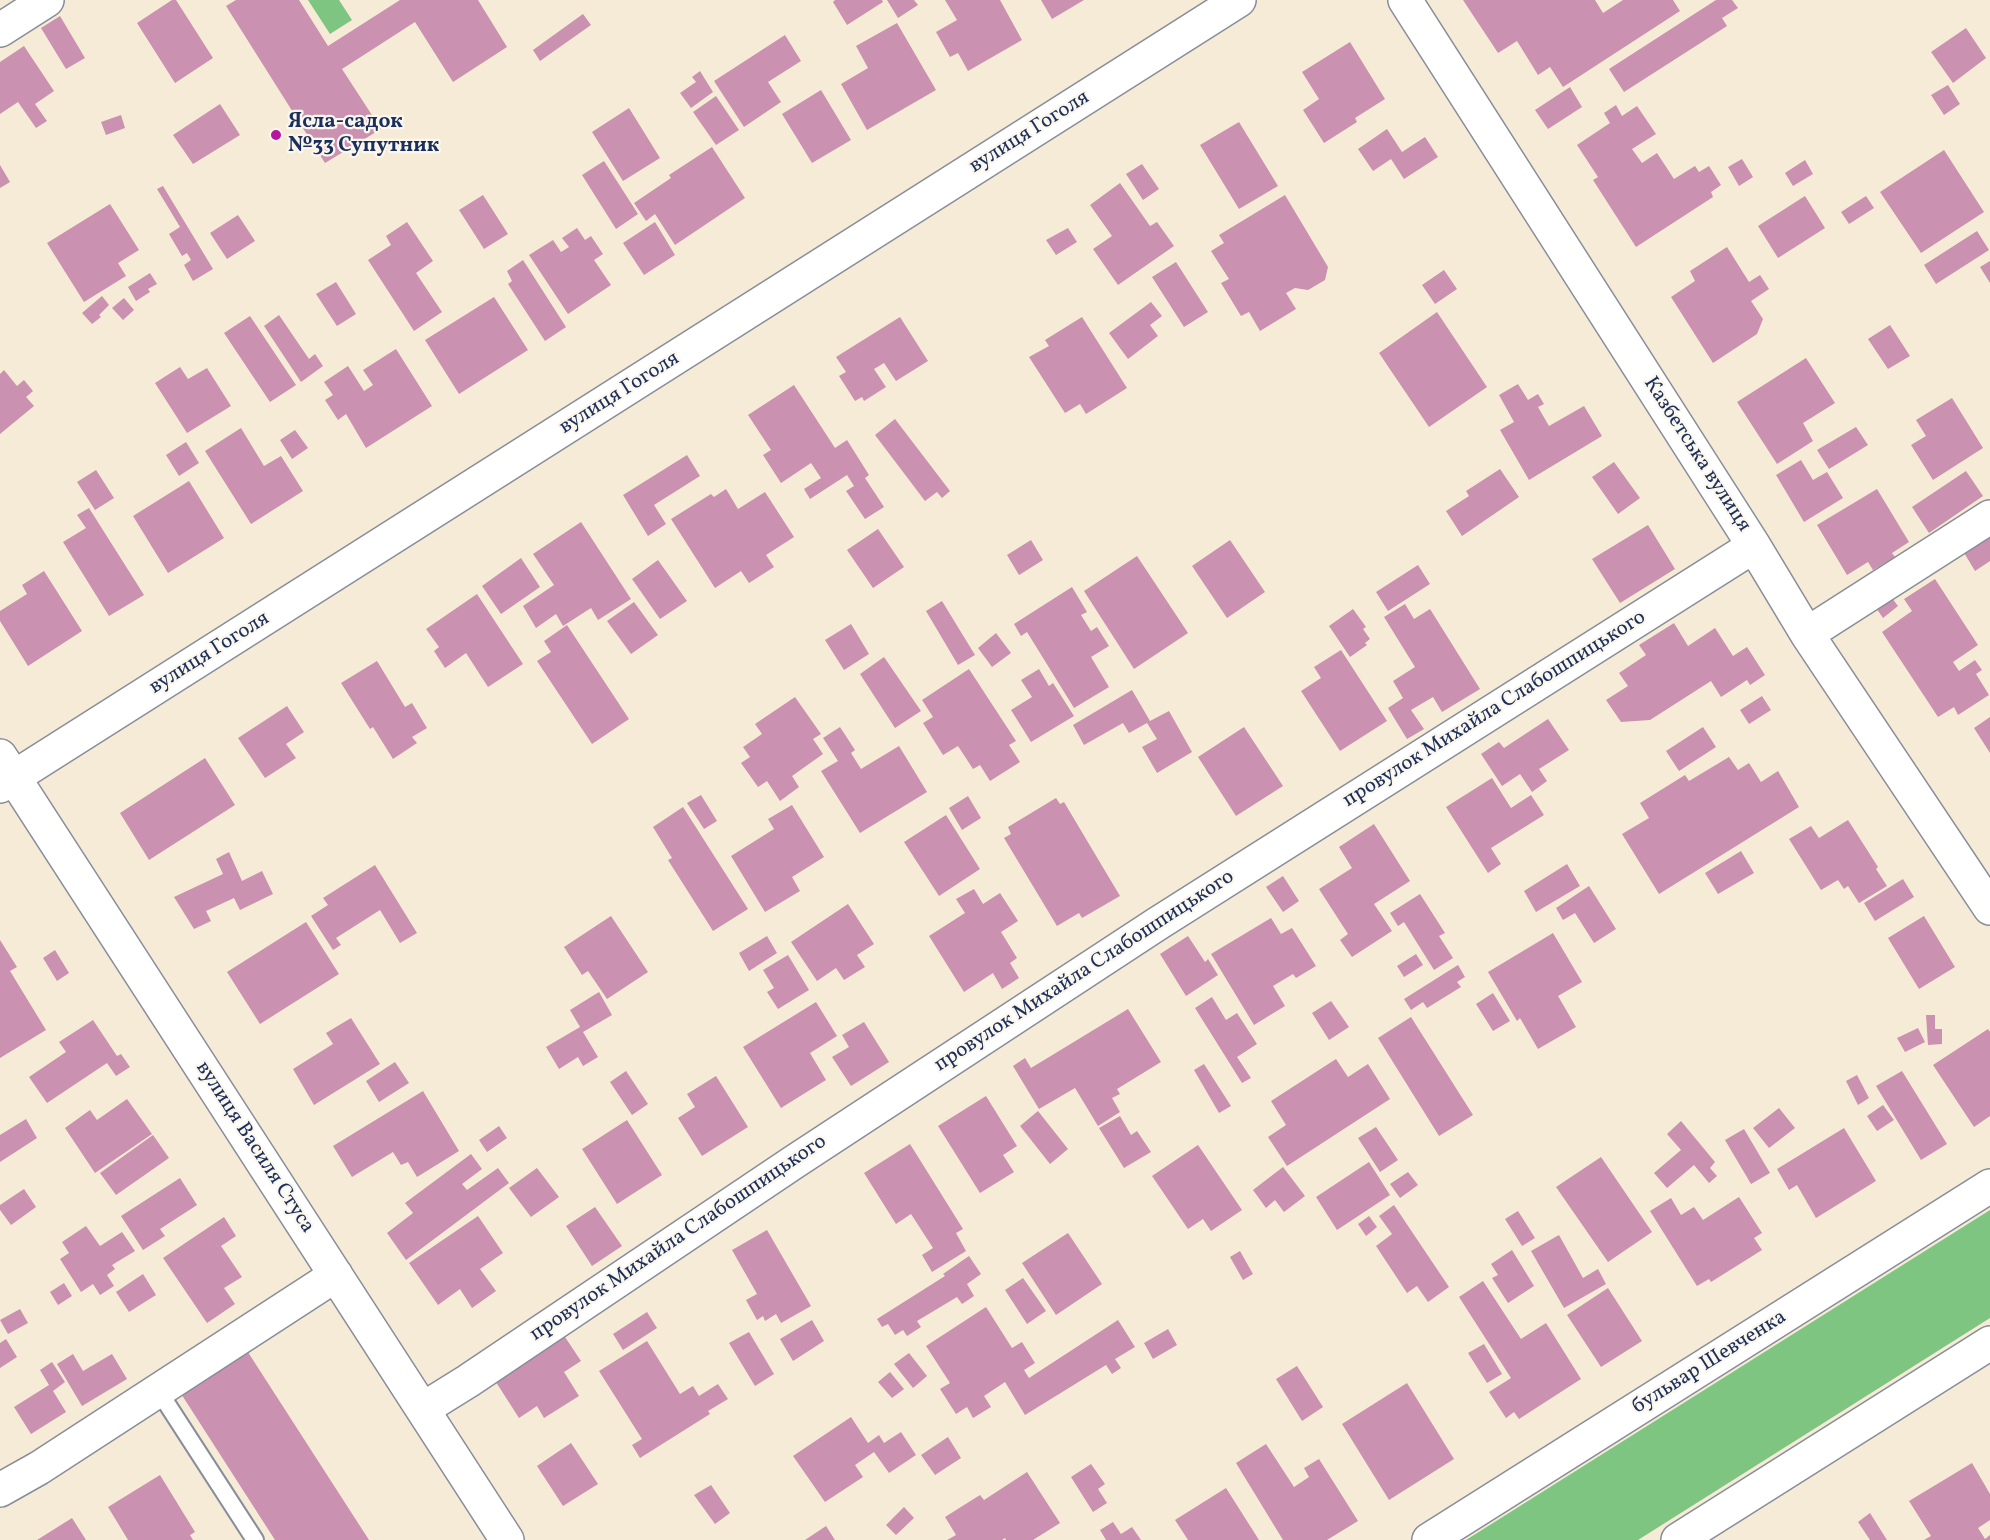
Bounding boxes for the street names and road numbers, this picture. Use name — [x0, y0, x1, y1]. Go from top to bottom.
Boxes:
street label: вулиця Гоголя — [965, 86, 1095, 180]
street label: вулиця Гоголя — [555, 347, 685, 441]
street label: Казбетська вулиця — [1637, 373, 1755, 537]
street label: провулок Михайла Слабошпицького — [1339, 606, 1651, 814]
street label: вулиця Гоголя — [145, 607, 275, 701]
street label: провулок Михайла Слабошпицького — [930, 865, 1240, 1079]
street label: вулиця Василя Стуса — [189, 1057, 319, 1239]
street label: провулок Михайла Слабошпицького — [526, 1130, 832, 1348]
street label: бульвар Шевченка — [1628, 1305, 1792, 1421]

